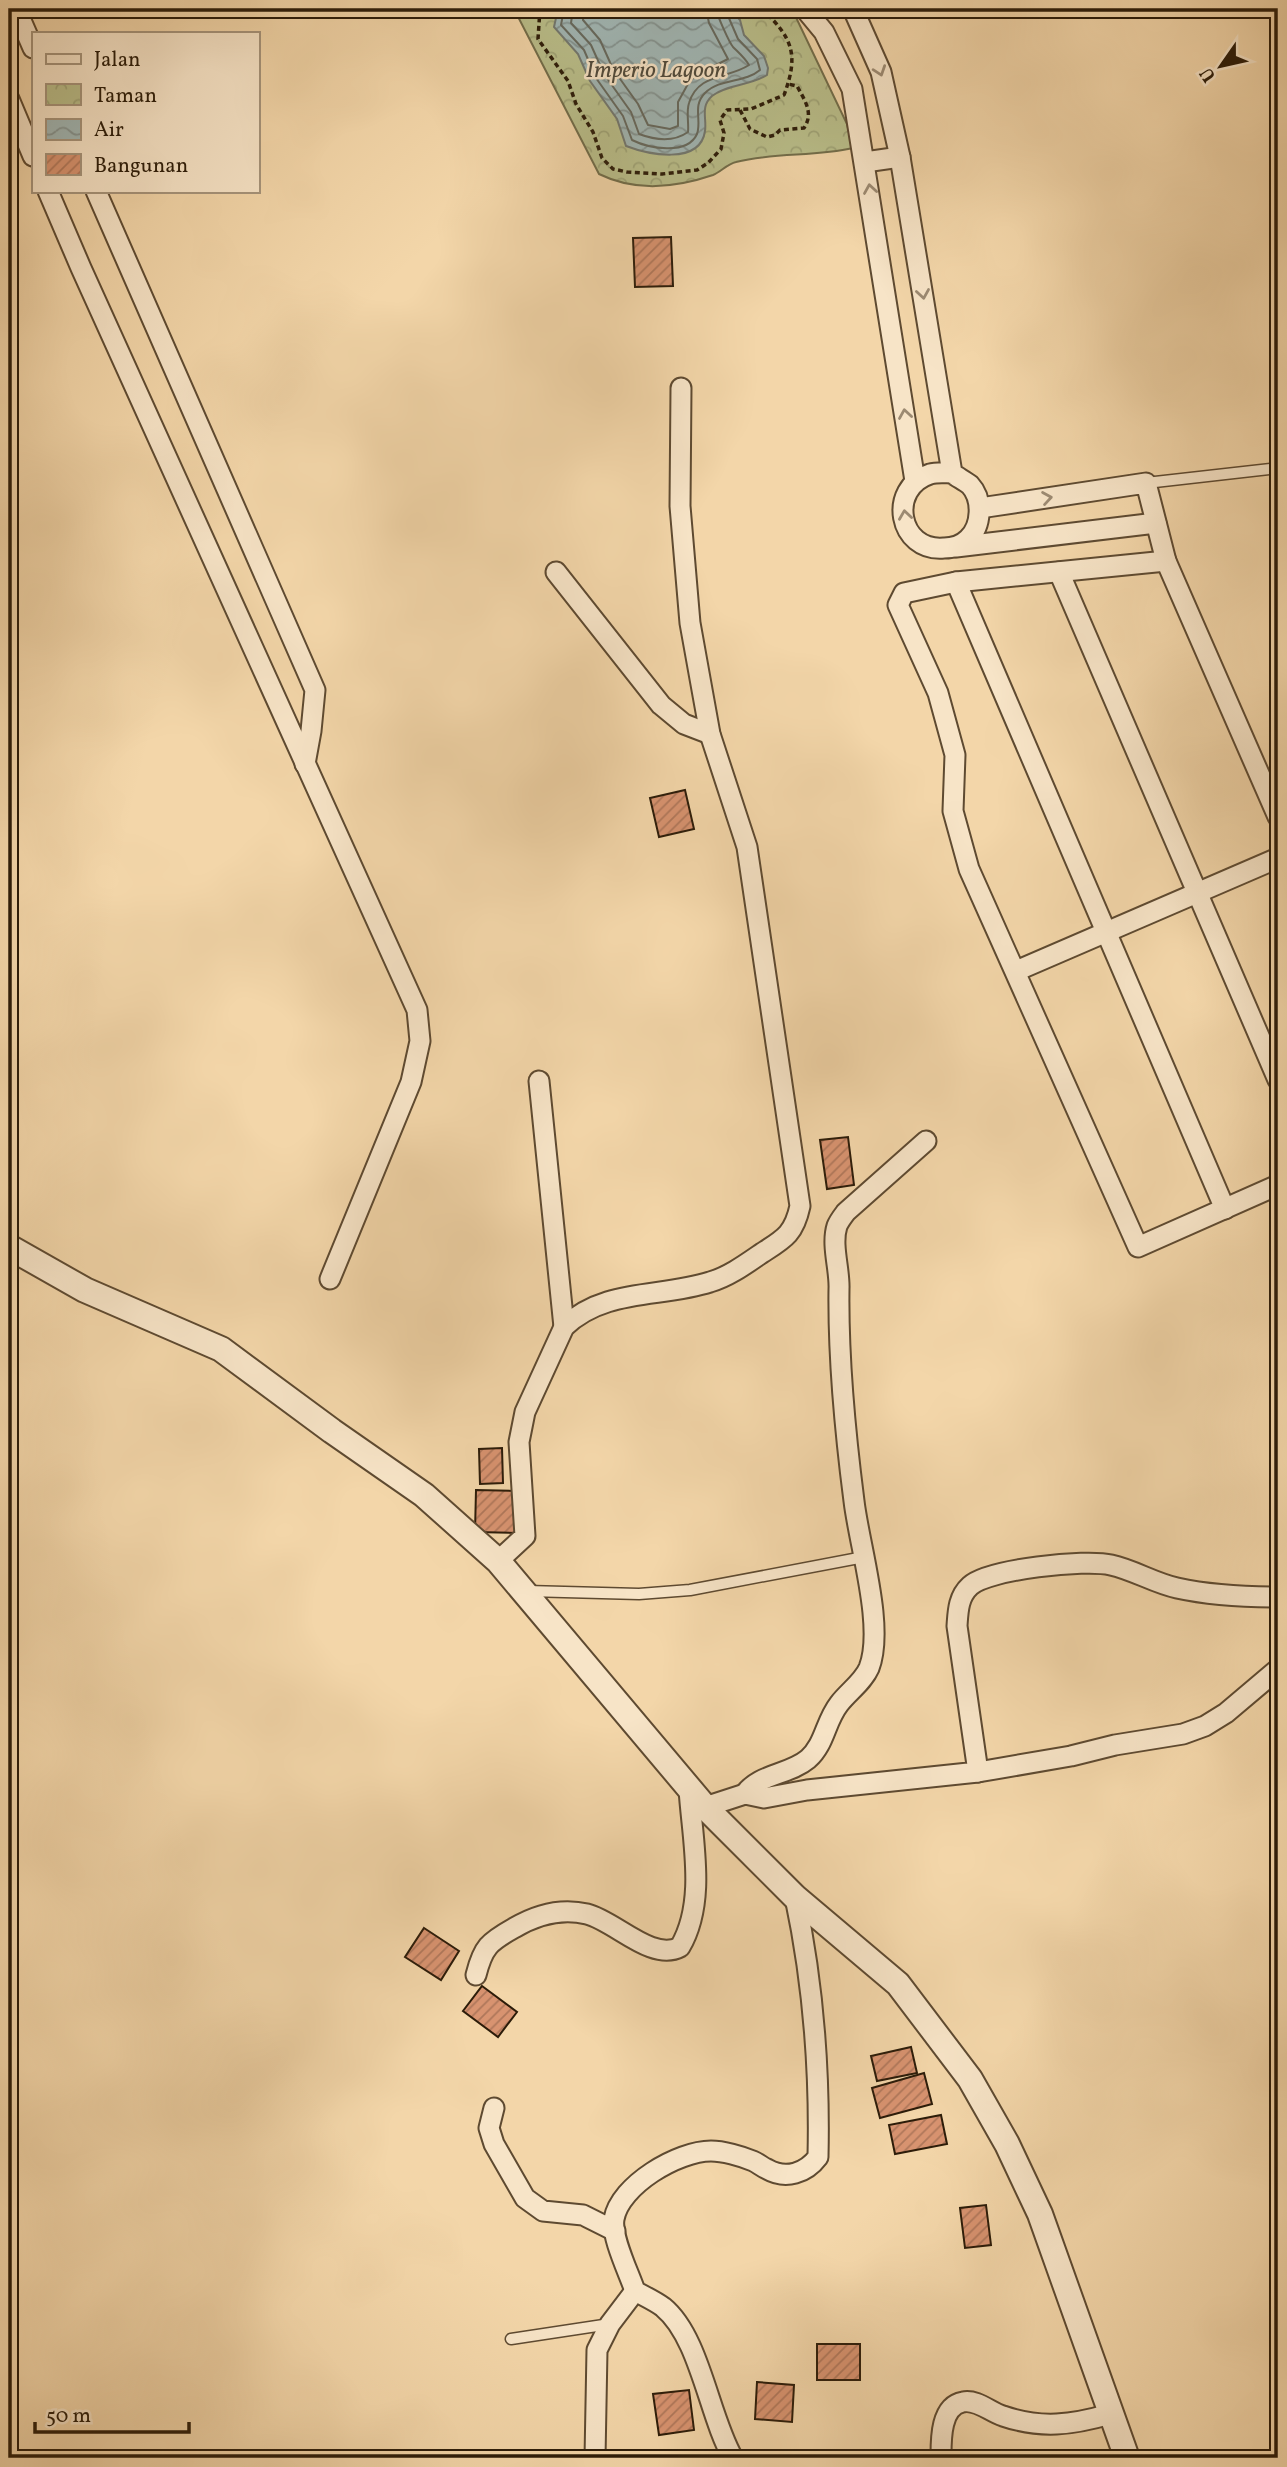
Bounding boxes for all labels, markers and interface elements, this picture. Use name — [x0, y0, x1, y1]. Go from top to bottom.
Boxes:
legend — [32, 32, 259, 192]
north arrow — [1186, 32, 1256, 102]
text: Jalan — [94, 46, 141, 75]
water label: Imperio Lagoon — [586, 55, 726, 87]
text: U — [1194, 62, 1223, 87]
one-way arrow — [872, 65, 886, 77]
text: Taman — [94, 82, 157, 111]
text: Air — [94, 116, 124, 145]
text: Bangunan — [94, 152, 188, 181]
one-way arrow — [862, 183, 877, 195]
one-way arrow — [915, 289, 930, 300]
one-way arrow — [897, 408, 912, 420]
one-way arrow — [1041, 491, 1053, 506]
one-way arrow — [898, 509, 913, 521]
scale bar — [35, 2390, 189, 2434]
text: 50 m — [46, 2402, 91, 2431]

